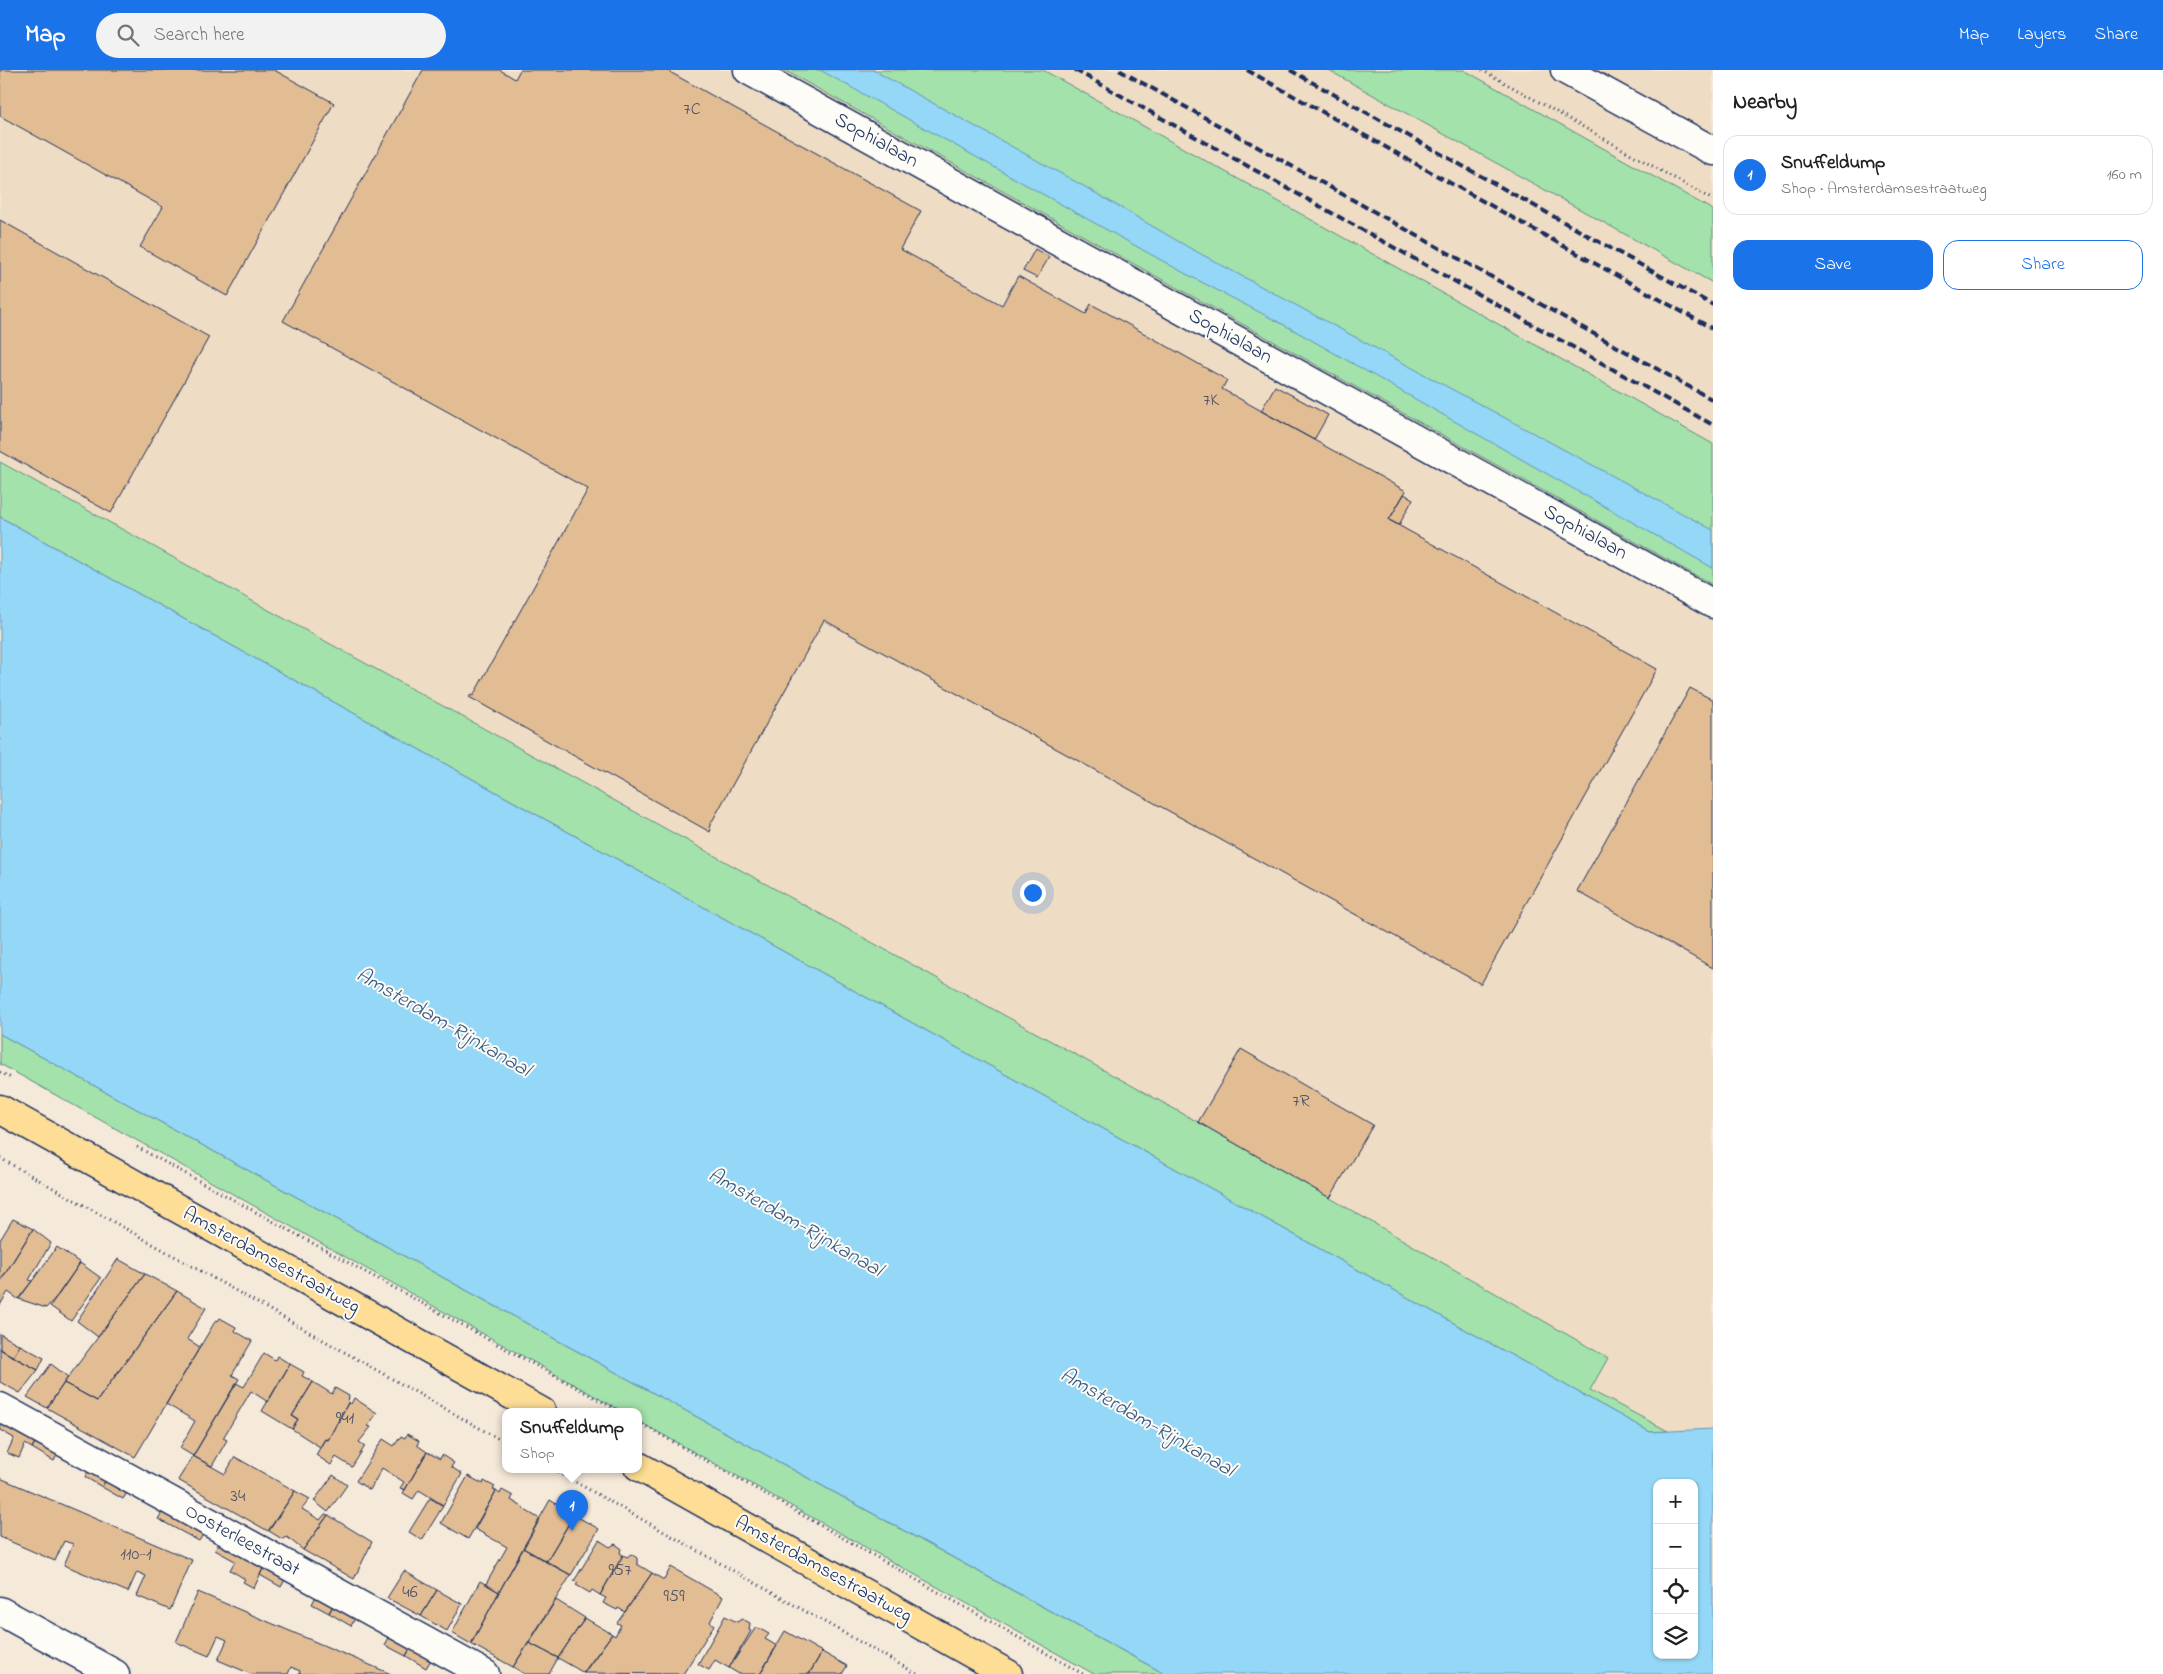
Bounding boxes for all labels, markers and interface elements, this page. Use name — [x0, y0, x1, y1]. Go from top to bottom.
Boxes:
search box — [96, 13, 446, 58]
text: Map — [25, 18, 66, 53]
icon: search — [114, 21, 142, 49]
text: Search here — [154, 22, 245, 49]
text: Map — [1959, 22, 1989, 48]
text: Layers — [2017, 22, 2067, 48]
text: Share — [2095, 22, 2138, 48]
text: Nearby — [1733, 88, 1797, 118]
house number: 7C — [683, 97, 701, 123]
street label: Sophialaan — [829, 106, 923, 176]
text: Snuffeldump — [1781, 150, 1885, 177]
text: 1 — [1747, 163, 1753, 187]
text: 160 m — [2107, 163, 2142, 187]
text: Shop · Amsterdamsestraatweg — [1781, 177, 1987, 201]
button: Save — [1733, 240, 1933, 290]
button: Share — [1943, 240, 2143, 290]
street label: Sophialaan — [1183, 302, 1277, 372]
house number: 7K — [1203, 388, 1219, 414]
street label: Sophialaan — [1538, 498, 1632, 568]
your location — [1020, 880, 1046, 906]
water label: Amsterdam-Rijnkanaal — [350, 961, 538, 1087]
house number: 7R — [1292, 1089, 1310, 1115]
water label: Amsterdam-Rijnkanaal — [702, 1161, 890, 1287]
street label: Amsterdamsestraatweg — [176, 1200, 365, 1323]
water label: Amsterdam-Rijnkanaal — [1054, 1361, 1242, 1487]
house number: 941 — [336, 1406, 355, 1432]
popup — [502, 1408, 642, 1473]
text: Snuffeldump — [520, 1415, 624, 1442]
text: Shop — [520, 1442, 555, 1466]
map controls — [1653, 1479, 1698, 1659]
button: + — [1653, 1479, 1698, 1524]
house number: 34 — [231, 1484, 246, 1510]
pin: 1 — [556, 1490, 588, 1531]
street label: Oosterleestraat — [179, 1497, 305, 1585]
street label: Amsterdamsestraatweg — [728, 1509, 917, 1632]
button: − — [1653, 1524, 1698, 1569]
house number: 110-1 — [120, 1542, 152, 1568]
house number: 957 — [608, 1558, 632, 1584]
button: locate — [1653, 1569, 1698, 1614]
house number: 46 — [402, 1580, 418, 1606]
house number: 959 — [663, 1584, 685, 1610]
button: layers — [1653, 1614, 1698, 1659]

